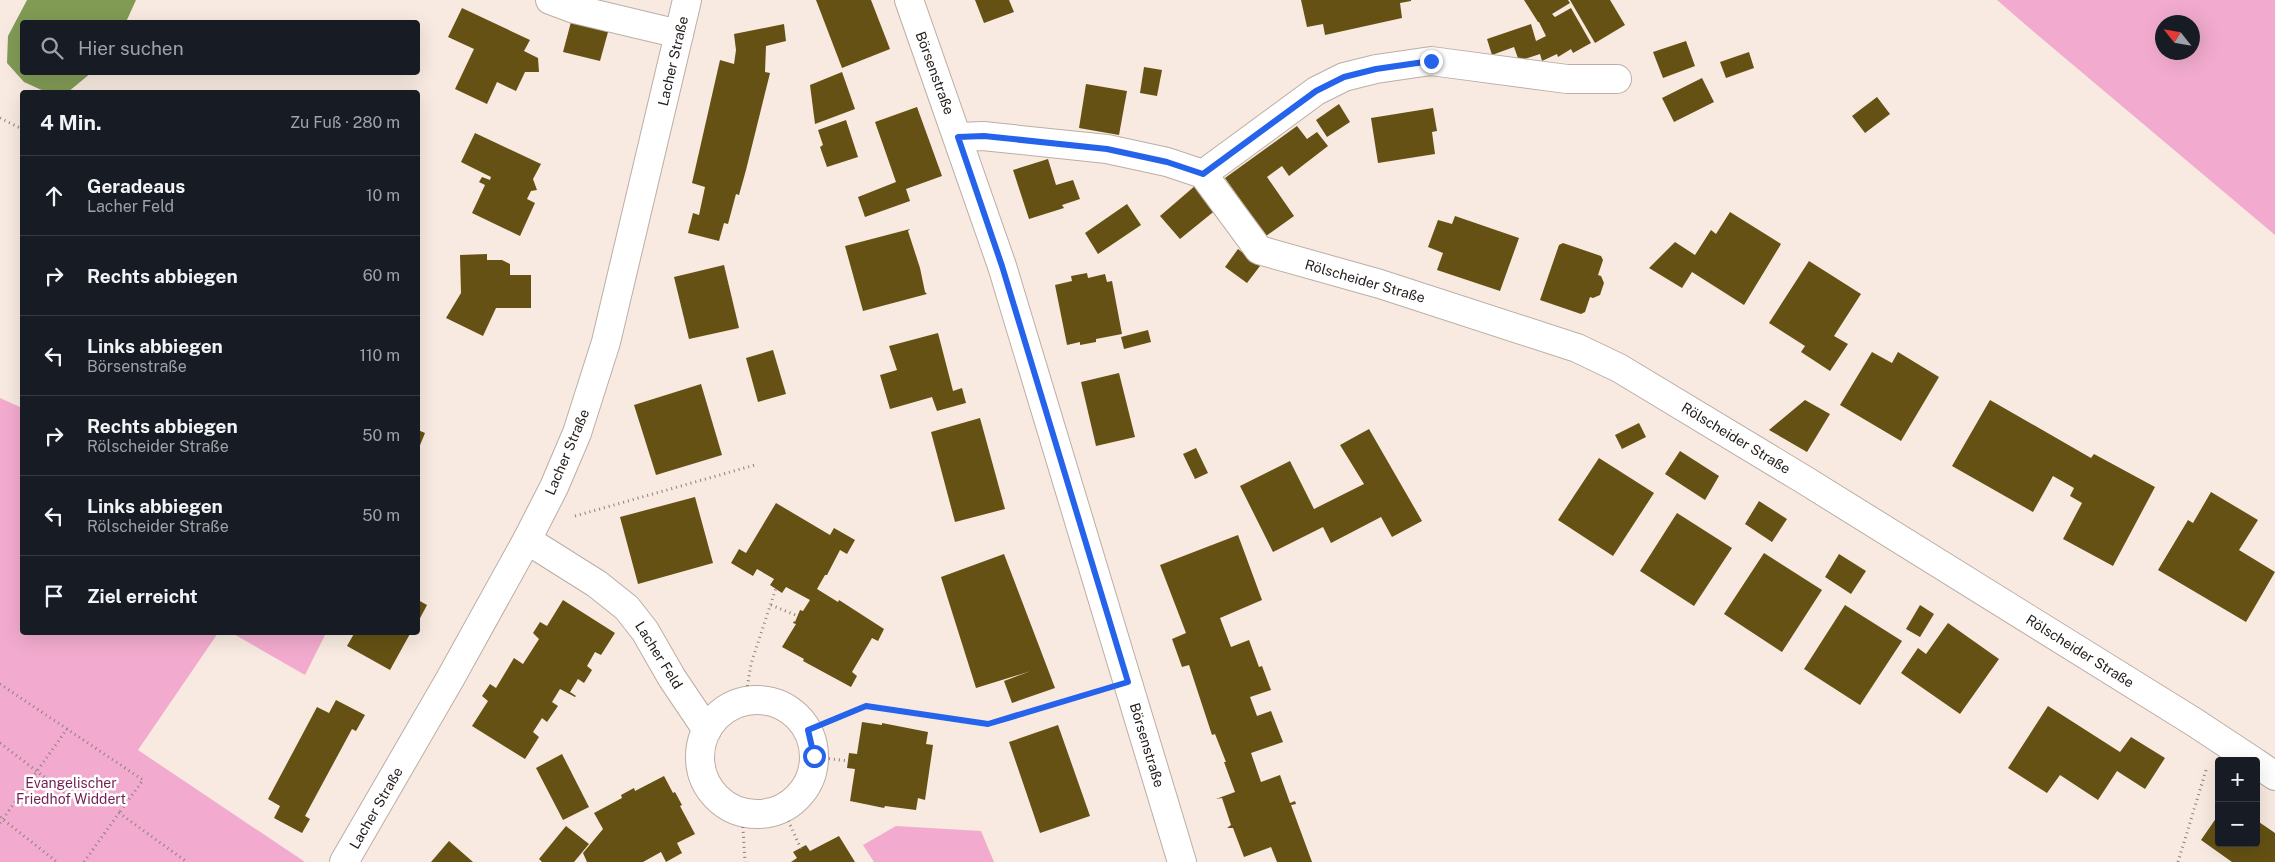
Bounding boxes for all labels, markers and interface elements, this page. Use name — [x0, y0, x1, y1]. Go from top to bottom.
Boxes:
street label: Lacher Straße — [655, 14, 691, 107]
north arrow — [2155, 15, 2200, 60]
search box — [20, 20, 420, 75]
street label: Börsenstraße — [913, 29, 957, 117]
icon: search — [38, 34, 66, 62]
text: Hier suchen — [78, 37, 184, 59]
route end — [1420, 50, 1443, 73]
text: 4 Min. — [40, 110, 102, 135]
text: Zu Fuß · 280 m — [290, 113, 400, 132]
text: Geradeaus — [87, 175, 185, 197]
icon: ahead — [40, 182, 68, 210]
text: 10 m — [366, 186, 400, 205]
text: Lacher Feld — [87, 197, 174, 216]
street label: Rölscheider Straße — [1303, 256, 1427, 306]
icon: right — [40, 262, 68, 290]
text: Rechts abbiegen — [87, 265, 238, 287]
text: 60 m — [363, 266, 400, 285]
text: Links abbiegen — [87, 335, 223, 357]
icon: left — [40, 342, 68, 370]
text: 110 m — [359, 346, 400, 365]
text: Börsenstraße — [87, 357, 187, 376]
street label: Rölscheider Straße — [1679, 399, 1793, 477]
street label: Lacher Straße — [542, 407, 592, 497]
text: Rechts abbiegen — [87, 415, 238, 437]
icon: right — [40, 422, 68, 450]
text: 50 m — [362, 426, 400, 445]
text: Rölscheider Straße — [87, 437, 229, 456]
text: Links abbiegen — [87, 495, 223, 517]
icon: left — [40, 502, 68, 530]
text: 50 m — [362, 506, 400, 525]
text: Rölscheider Straße — [87, 517, 229, 536]
icon: arrive — [40, 582, 68, 610]
text: Ziel erreicht — [87, 585, 198, 607]
street label: Rölscheider Straße — [2023, 611, 2137, 691]
street label: Lacher Feld — [632, 618, 686, 692]
street label: Börsenstraße — [1127, 701, 1167, 789]
route start — [803, 745, 826, 768]
map controls — [2215, 757, 2260, 847]
button: + — [2215, 757, 2260, 802]
street label: Lacher Straße — [346, 764, 406, 852]
park label: Evangelischer Friedhof Widdert — [16, 775, 126, 807]
button: − — [2215, 802, 2260, 847]

